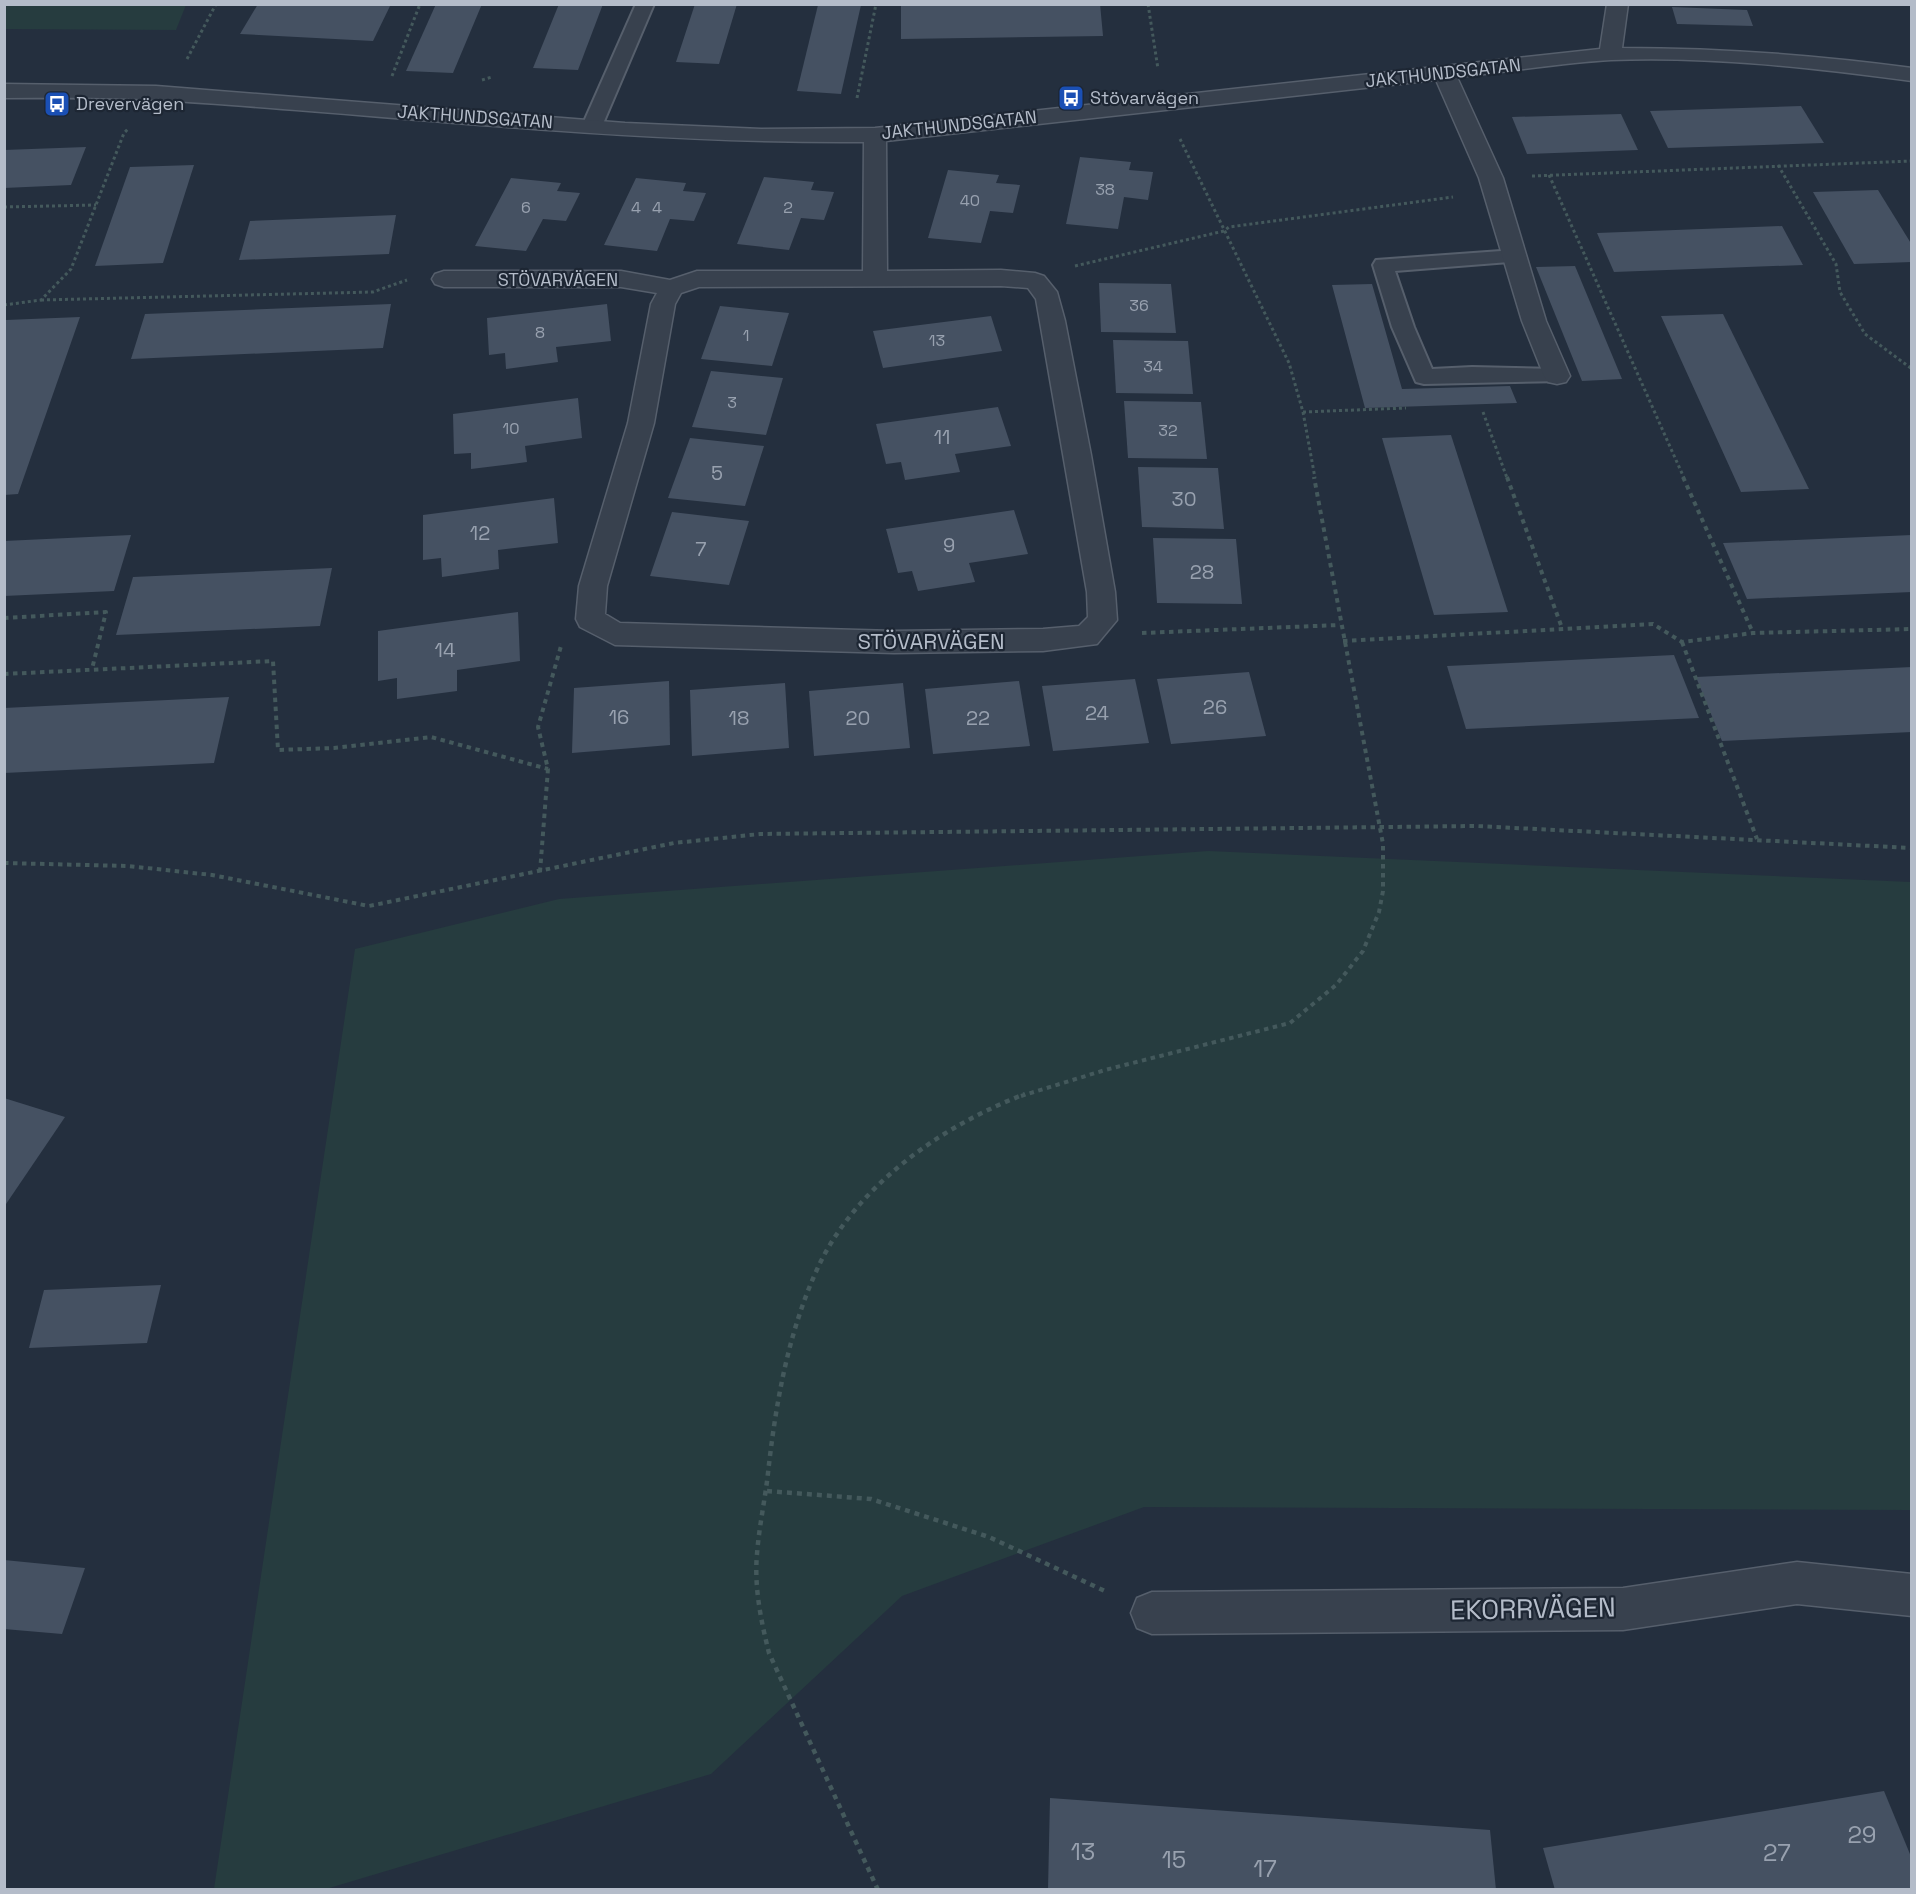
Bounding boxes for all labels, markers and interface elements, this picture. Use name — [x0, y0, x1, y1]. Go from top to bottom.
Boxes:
street label: JAKTHUNDSGATAN — [1364, 53, 1522, 92]
bus stop icon: Stövarvägen — [1056, 83, 1086, 113]
place label: Stövarvägen — [1090, 86, 1199, 109]
bus stop icon: Drevervägen — [42, 89, 72, 119]
place label: Drevervägen — [76, 92, 184, 115]
street label: JAKTHUNDSGATAN — [396, 100, 554, 133]
street label: JAKTHUNDSGATAN — [880, 105, 1038, 144]
house number: 38 — [1095, 179, 1115, 200]
house number: 40 — [960, 190, 980, 211]
house number: 6 — [521, 197, 531, 218]
house number: 4 — [631, 197, 641, 218]
house number: 4 — [652, 197, 662, 218]
house number: 2 — [783, 197, 793, 218]
street label: STÖVARVÄGEN — [498, 268, 618, 291]
house number: 36 — [1129, 295, 1149, 316]
house number: 8 — [535, 322, 545, 343]
house number: 1 — [743, 325, 749, 346]
house number: 13 — [929, 330, 945, 351]
house number: 34 — [1143, 356, 1163, 377]
house number: 3 — [727, 392, 737, 413]
house number: 10 — [503, 418, 519, 439]
house number: 32 — [1158, 420, 1178, 441]
house number: 11 — [934, 424, 950, 450]
house number: 5 — [711, 460, 723, 486]
house number: 30 — [1172, 486, 1196, 512]
house number: 12 — [470, 520, 490, 546]
house number: 9 — [943, 532, 955, 558]
house number: 7 — [695, 536, 707, 562]
house number: 28 — [1190, 559, 1214, 585]
street label: STÖVARVÄGEN — [857, 627, 1005, 655]
house number: 14 — [435, 637, 455, 663]
house number: 26 — [1203, 694, 1227, 720]
house number: 24 — [1085, 700, 1109, 726]
house number: 16 — [609, 704, 629, 730]
house number: 18 — [729, 705, 749, 731]
house number: 20 — [846, 705, 870, 731]
house number: 22 — [966, 705, 990, 731]
street label: EKORRVÄGEN — [1450, 1590, 1616, 1627]
house number: 29 — [1847, 1819, 1877, 1850]
house number: 13 — [1071, 1836, 1095, 1867]
house number: 27 — [1763, 1837, 1791, 1868]
house number: 15 — [1162, 1844, 1186, 1875]
house number: 17 — [1253, 1853, 1277, 1884]

